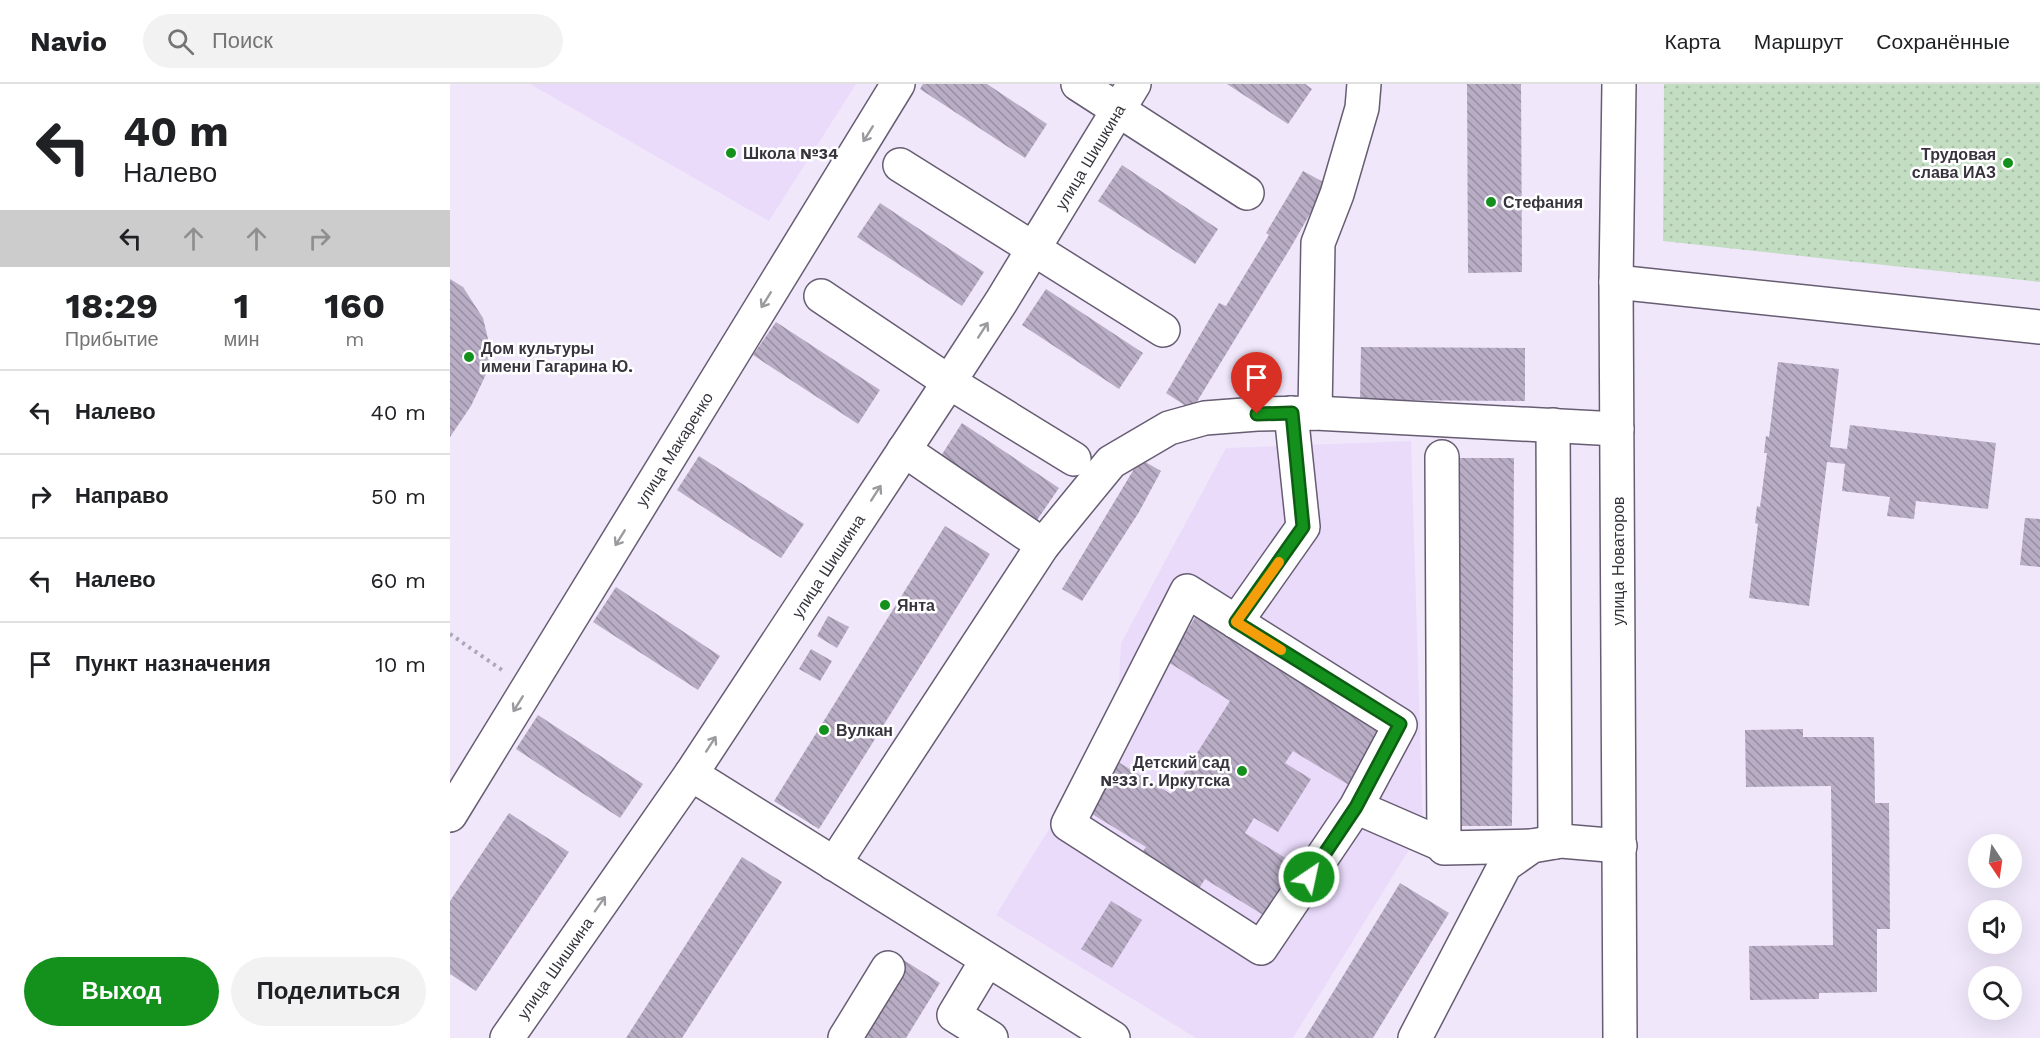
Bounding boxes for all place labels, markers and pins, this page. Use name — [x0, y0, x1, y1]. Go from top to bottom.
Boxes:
place label: Школа №34 — [743, 144, 838, 163]
place label: Трудовая слава ИАЗ — [1912, 145, 1996, 182]
marker: Школа №34 — [724, 146, 738, 160]
marker: Трудовая слава ИАЗ — [2001, 156, 2015, 170]
place label: Стефания — [1503, 193, 1583, 212]
marker: Стефания — [1484, 195, 1498, 209]
place label: Дом культуры имени Гагарина Ю. — [481, 339, 633, 376]
marker: Дом культуры имени Гагарина Ю. — [462, 350, 476, 364]
pin — [1231, 352, 1282, 414]
place label: Янта — [897, 596, 935, 615]
marker: Янта — [878, 598, 892, 612]
place label: Вулкан — [836, 721, 893, 740]
marker: Вулкан — [817, 723, 831, 737]
place label: Детский сад №33 г. Иркутска — [1100, 753, 1230, 790]
marker: Детский сад №33 г. Иркутска — [1235, 764, 1249, 778]

